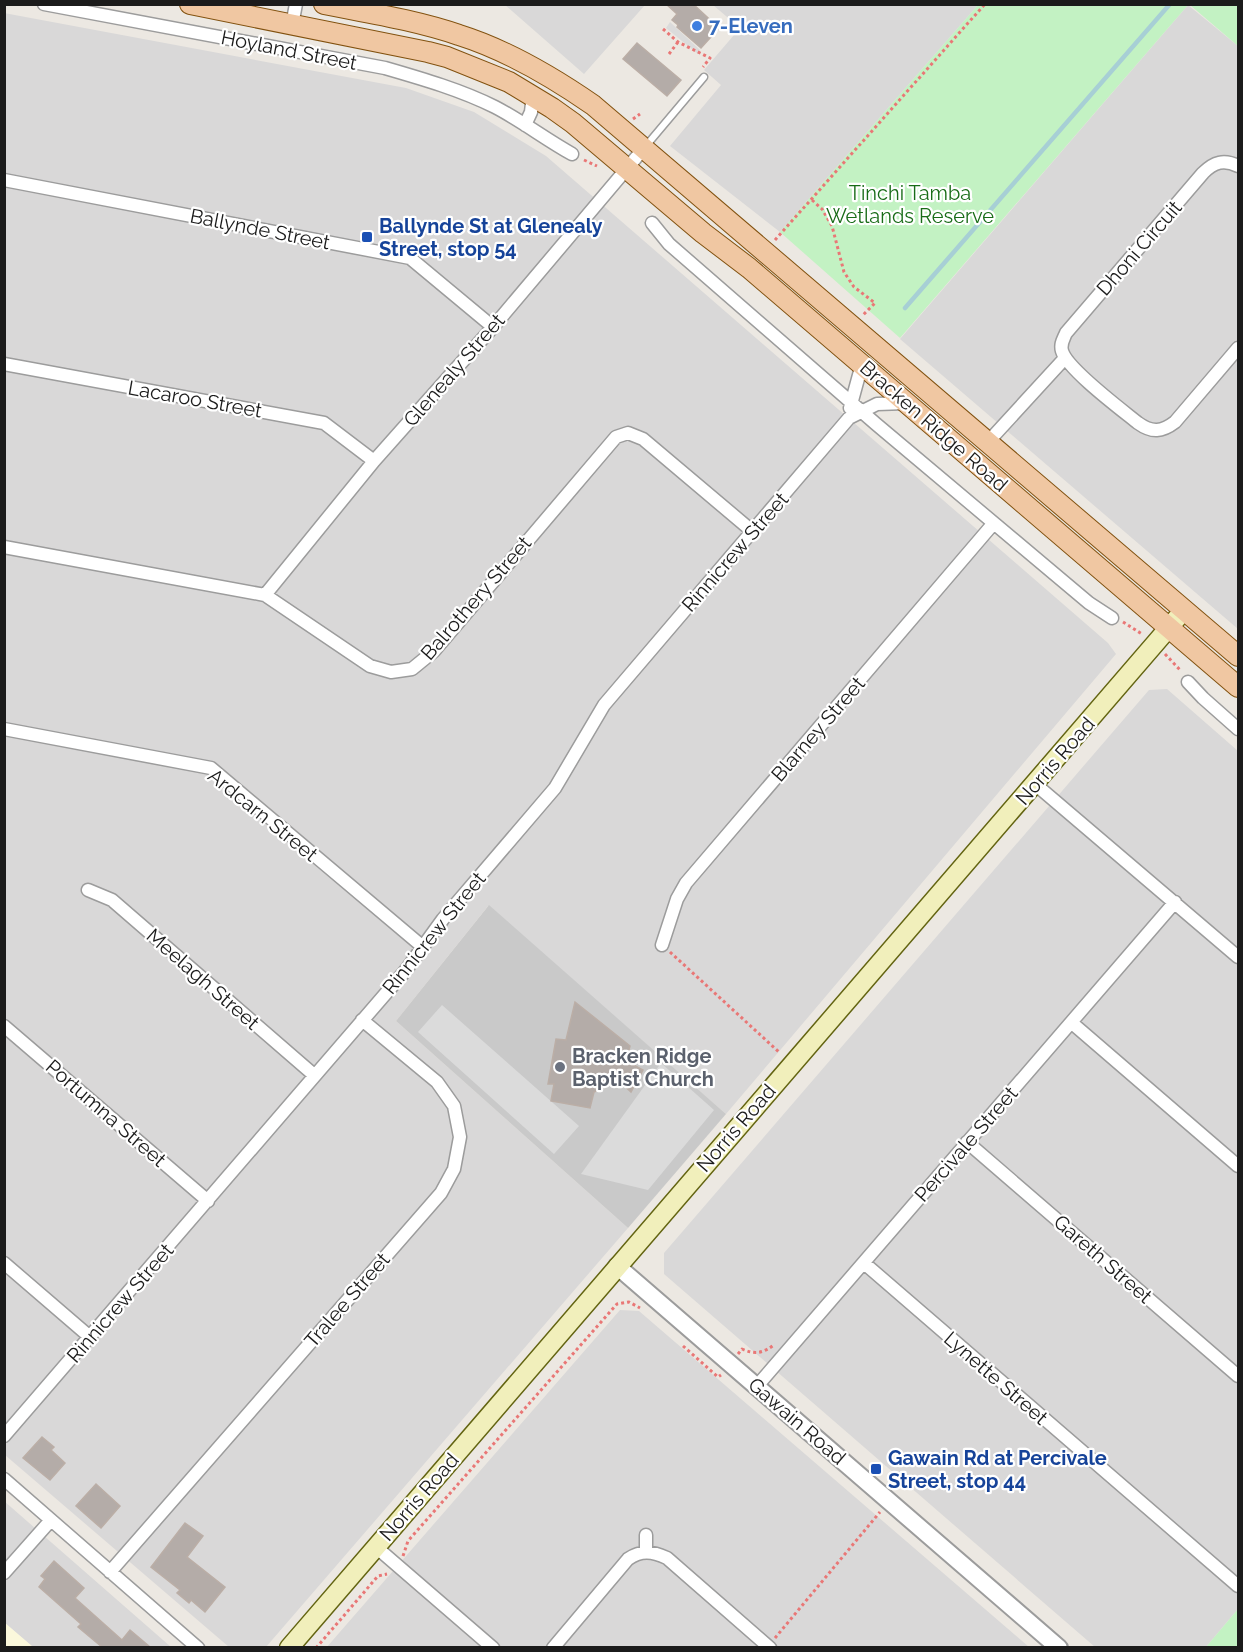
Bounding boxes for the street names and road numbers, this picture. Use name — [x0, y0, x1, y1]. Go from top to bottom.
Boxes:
street label: Hoyland Street — [219, 25, 359, 75]
street label: Dhoni Circuit — [1091, 195, 1187, 300]
street label: Ballynde Street — [188, 204, 332, 254]
street label: Glenealy Street — [398, 308, 510, 431]
street label: Bracken Ridge Road — [855, 355, 1013, 497]
street label: Lacaroo Street — [126, 375, 264, 423]
street label: Rinnicrew Street — [677, 487, 794, 617]
street label: Balrothery Street — [416, 531, 536, 665]
street label: Blarney Street — [766, 672, 870, 786]
street label: Norris Road — [1010, 712, 1100, 810]
street label: Ardcarn Street — [203, 764, 323, 867]
street label: Rinnicrew Street — [377, 867, 491, 999]
street label: Meelagh Street — [142, 923, 265, 1035]
street label: Portumna Street — [41, 1054, 171, 1172]
street label: Norris Road — [691, 1079, 781, 1177]
street label: Percivale Street — [909, 1081, 1023, 1207]
street label: Gareth Street — [1049, 1210, 1157, 1308]
street label: Rinnicrew Street — [62, 1238, 179, 1368]
street label: Tralee Street — [299, 1247, 395, 1352]
street label: Lynette Street — [939, 1326, 1053, 1430]
street label: Gawain Road — [744, 1372, 850, 1470]
street label: Norris Road — [374, 1448, 464, 1546]

